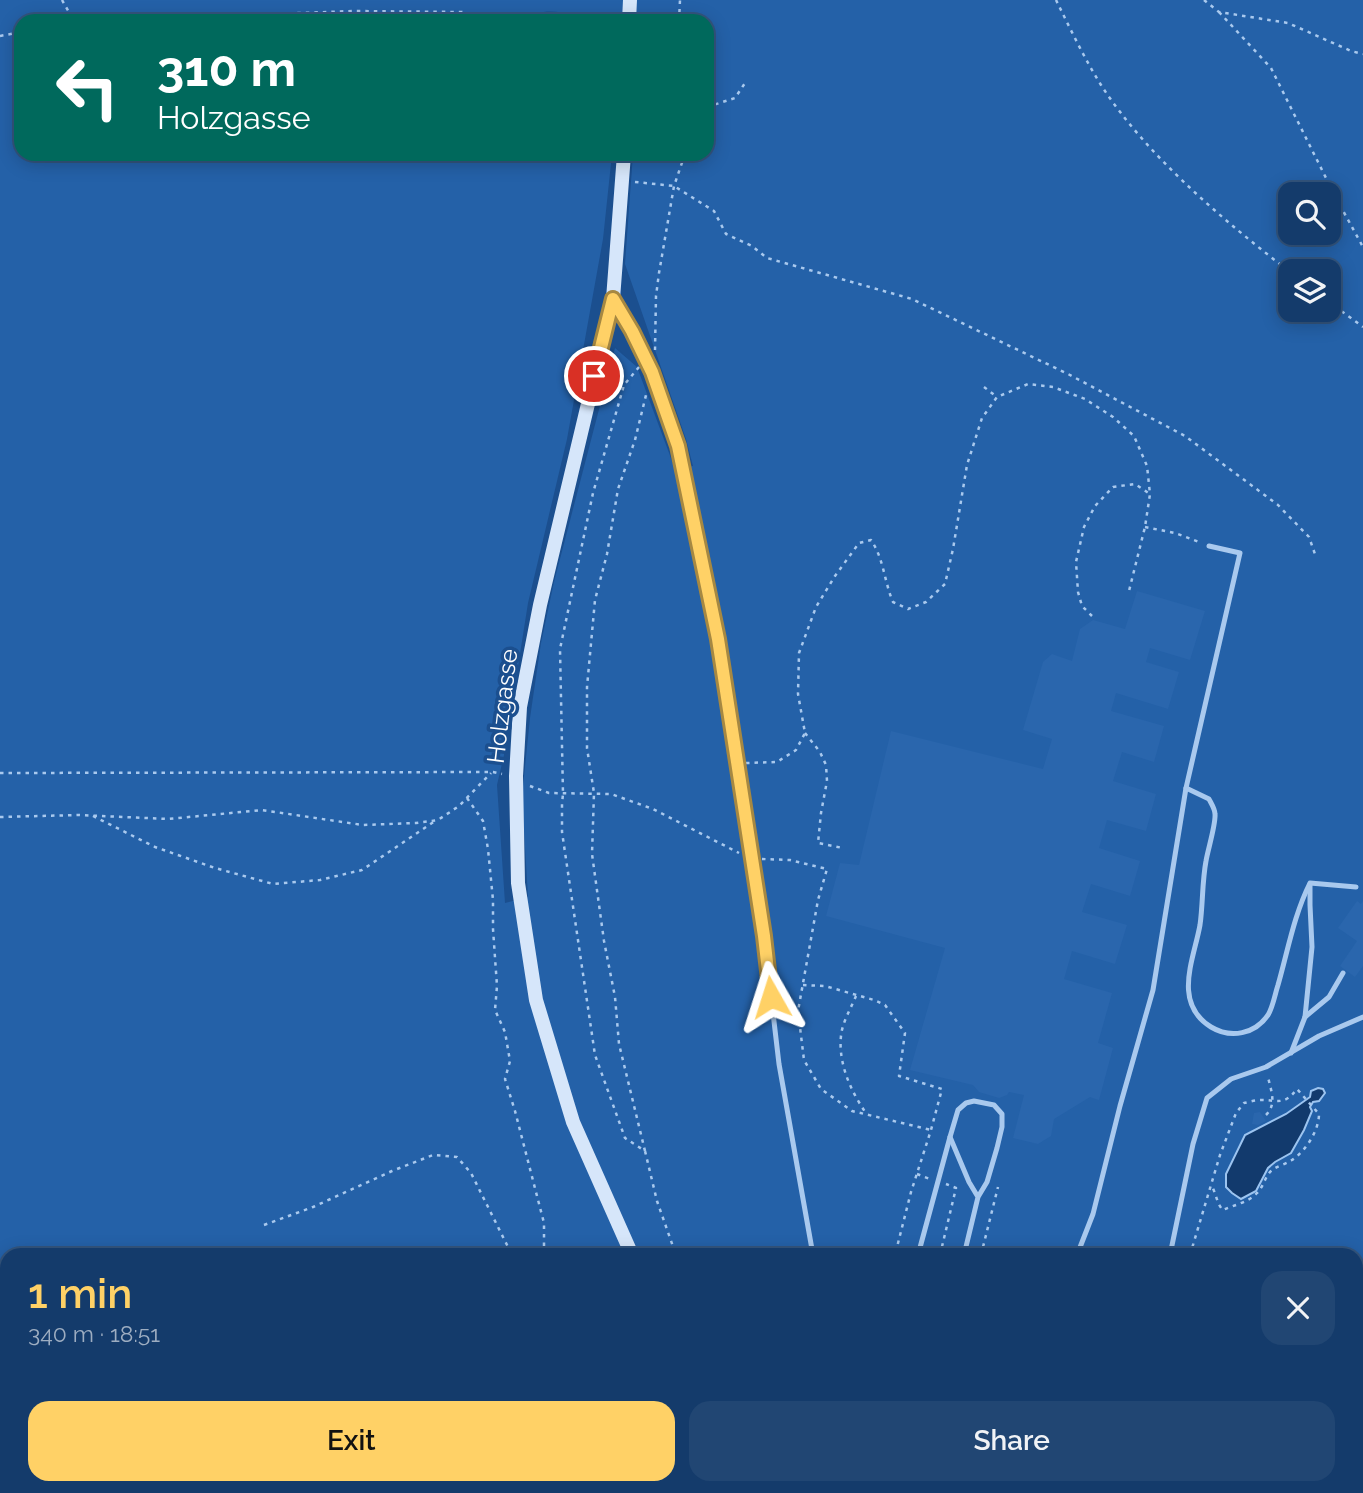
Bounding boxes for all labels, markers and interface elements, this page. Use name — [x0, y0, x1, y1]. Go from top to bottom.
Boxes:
text: 310 m — [157, 40, 296, 97]
icon: left — [42, 42, 133, 133]
text: Holzgasse — [157, 99, 310, 136]
map controls — [1278, 182, 1341, 322]
button: search — [1278, 182, 1341, 245]
button: layers — [1278, 259, 1341, 322]
pin — [564, 346, 624, 406]
icon: arrive — [575, 357, 613, 395]
street label: Holzgasse — [481, 647, 523, 765]
position arrow — [734, 960, 808, 1034]
text: 1 min — [28, 1269, 132, 1318]
button: close — [1261, 1271, 1335, 1345]
text: 340 m · 18:51 — [28, 1320, 160, 1347]
button: Exit — [28, 1401, 675, 1481]
button: Share — [689, 1401, 1335, 1481]

